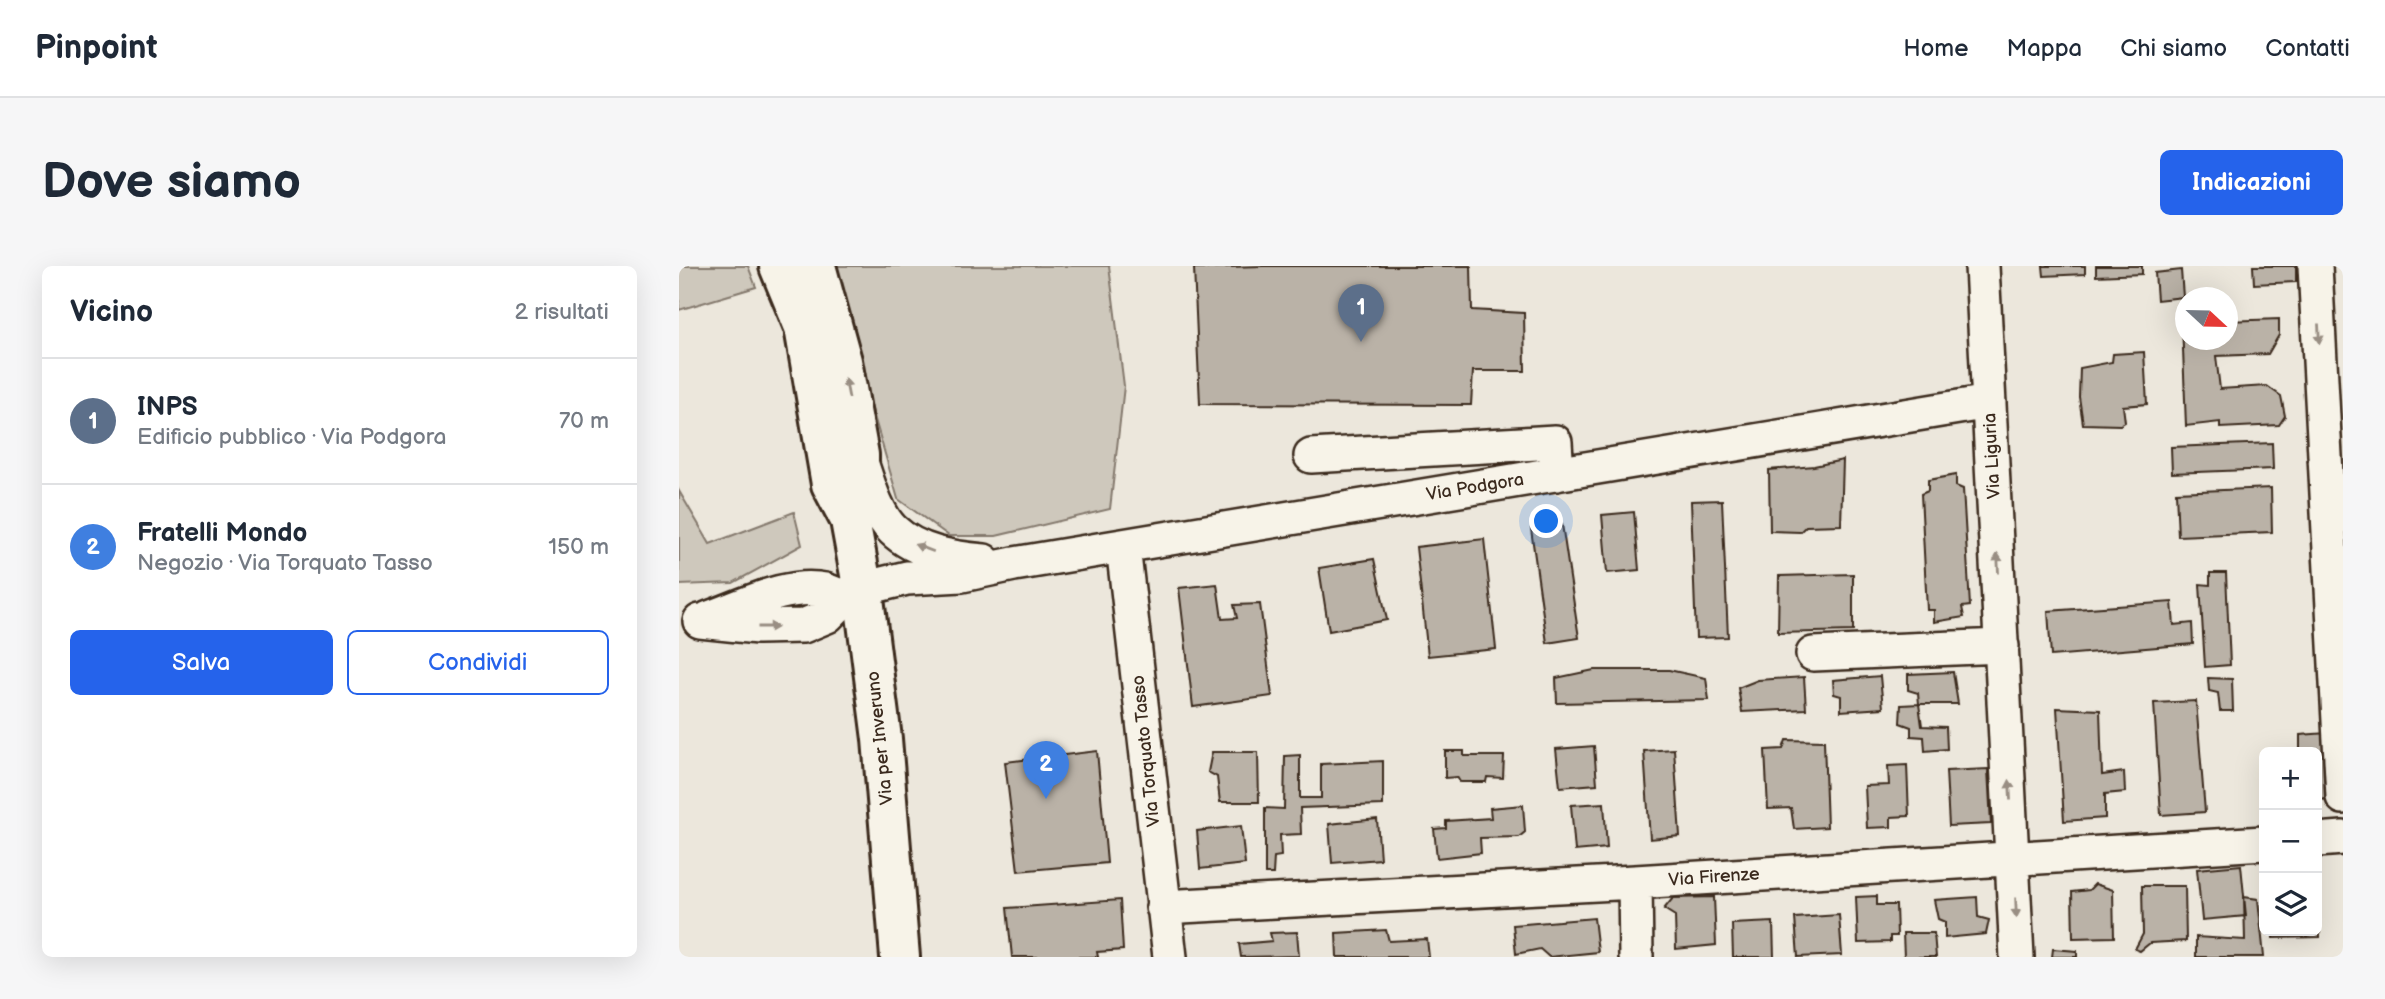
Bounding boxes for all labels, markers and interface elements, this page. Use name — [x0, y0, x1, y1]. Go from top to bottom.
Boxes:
text: Pinpoint — [35, 28, 157, 68]
text: Home — [1903, 34, 1968, 63]
text: Mappa — [2006, 34, 2082, 63]
text: Chi siamo — [2120, 34, 2227, 63]
text: Contatti — [2265, 34, 2350, 63]
button: Indicazioni — [2160, 150, 2343, 215]
text: Dove siamo — [42, 153, 301, 212]
pin: 1 — [1338, 284, 1384, 342]
north arrow — [2175, 287, 2238, 350]
text: Vicino — [70, 294, 153, 330]
text: 2 risultati — [514, 298, 609, 326]
one-way arrow — [2314, 323, 2325, 345]
one-way arrow — [841, 377, 852, 399]
text: INPS — [137, 392, 197, 423]
text: 1 — [88, 407, 98, 435]
text: 70 m — [559, 407, 609, 435]
street label: Via Liguria — [1979, 412, 2005, 500]
text: Edificio pubblico · Via Podgora — [137, 423, 447, 451]
street label: Via Podgora — [1425, 469, 1525, 505]
your location — [1529, 504, 1563, 538]
text: Fratelli Mondo — [137, 518, 307, 549]
text: 2 — [86, 533, 100, 561]
text: 150 m — [548, 533, 609, 561]
one-way arrow — [913, 542, 934, 553]
text: Negozio · Via Torquato Tasso — [137, 549, 433, 577]
one-way arrow — [1992, 552, 2003, 574]
one-way arrow — [757, 621, 779, 633]
button: Salva — [70, 630, 333, 695]
button: Condividi — [347, 630, 609, 695]
street label: Via per Inveruno — [863, 670, 897, 806]
street label: Via Torquato Tasso — [1128, 674, 1164, 828]
pin: 2 — [1023, 741, 1069, 799]
map controls — [2259, 747, 2322, 936]
button: + — [2259, 747, 2322, 810]
one-way arrow — [2004, 779, 2015, 801]
button: − — [2259, 810, 2322, 873]
street label: Via Firenze — [1668, 863, 1761, 891]
button: layers — [2259, 873, 2322, 936]
one-way arrow — [2010, 897, 2021, 919]

